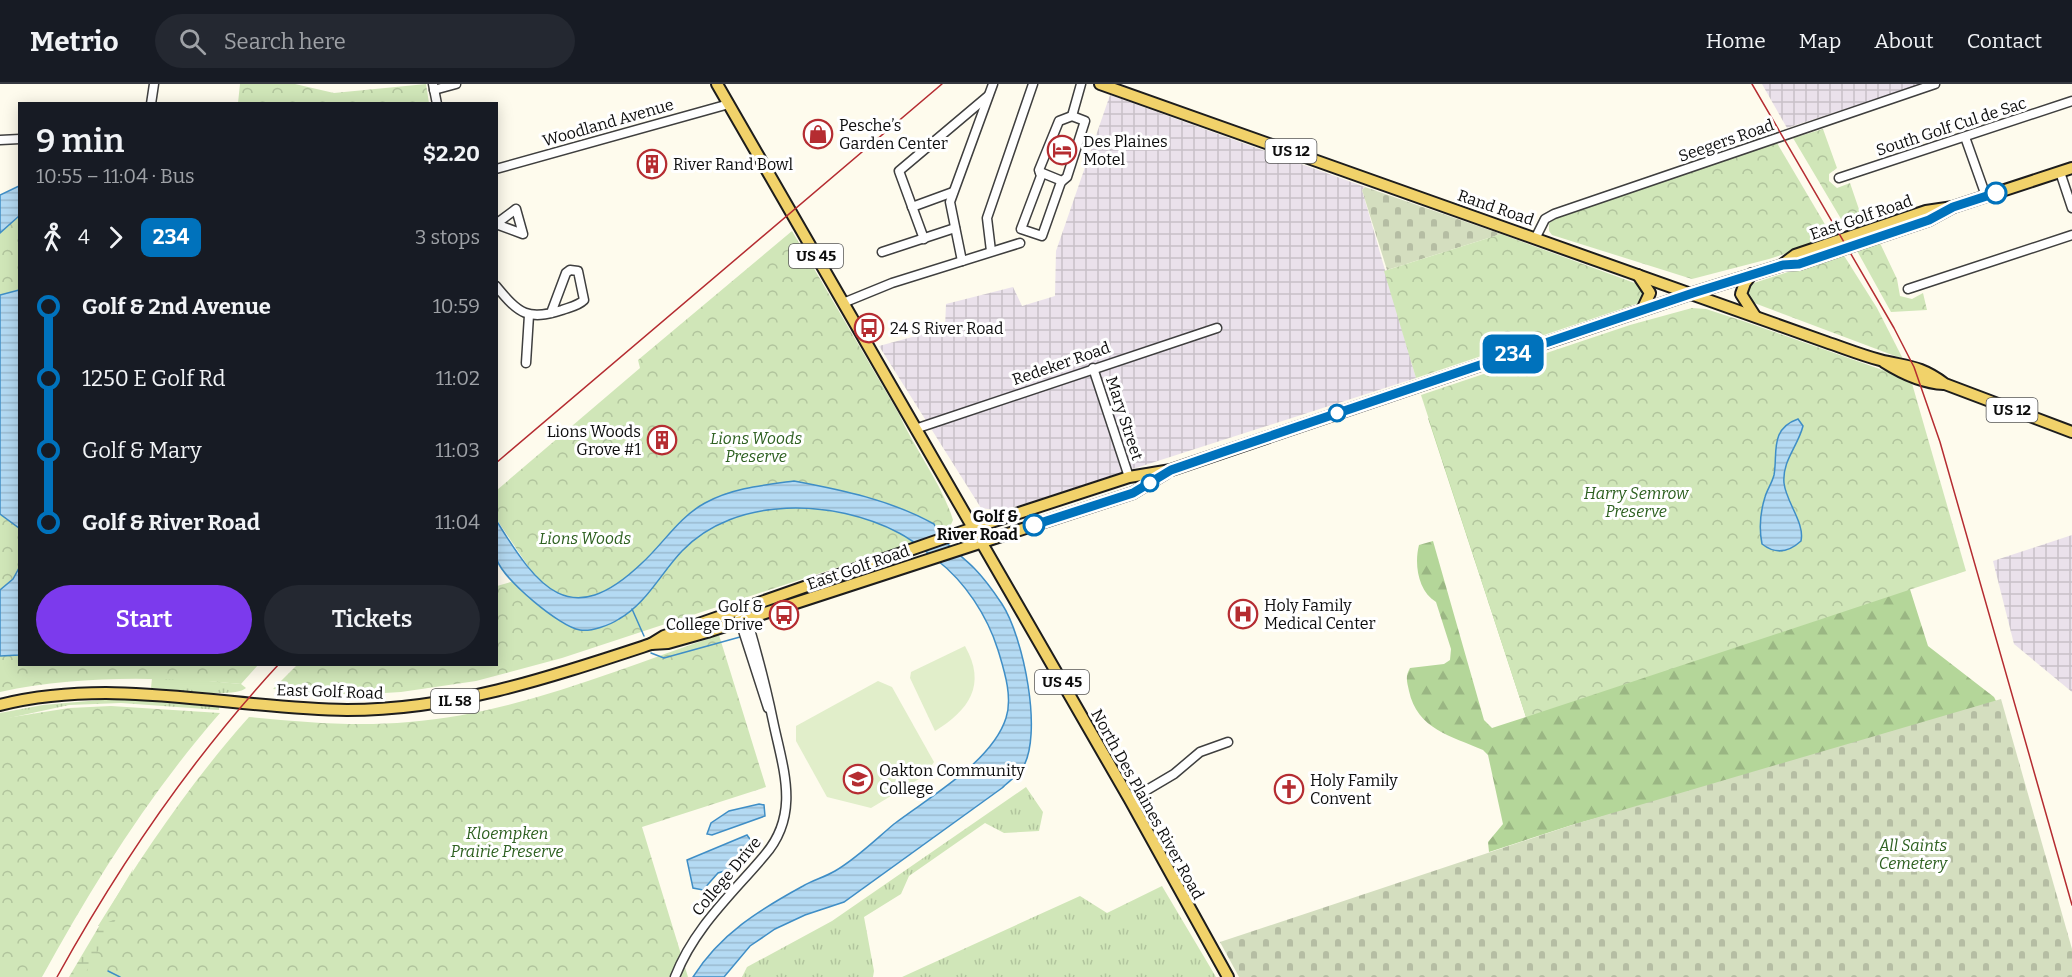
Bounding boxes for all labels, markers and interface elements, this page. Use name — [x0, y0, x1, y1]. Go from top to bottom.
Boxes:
search box — [155, 14, 575, 68]
text: Metrio — [30, 25, 119, 58]
icon: search — [176, 25, 209, 58]
text: Search here — [224, 28, 346, 55]
text: Home — [1706, 28, 1766, 54]
text: Map — [1799, 28, 1841, 54]
text: About — [1874, 28, 1934, 54]
text: Contact — [1967, 28, 2042, 54]
street label: South Golf Cul de Sac — [1874, 93, 2029, 160]
street label: Woodland Avenue — [540, 95, 676, 150]
street label: Seegers Road — [1676, 115, 1777, 166]
place label: Pesche’s Garden Center — [839, 116, 948, 153]
shop icon: Pesche’s Garden Center — [802, 118, 834, 150]
text: 9 min — [36, 121, 124, 161]
place label: Des Plaines Motel — [1083, 132, 1168, 169]
hotel icon: Des Plaines Motel — [1046, 134, 1078, 166]
road number: US 12 — [1266, 139, 1316, 163]
text: $2.20 — [423, 140, 480, 167]
building icon: River Rand Bowl — [636, 148, 668, 180]
place label: River Rand Bowl — [673, 155, 793, 174]
text: 10:55 – 11:04 · Bus — [36, 164, 195, 188]
unlabelled marker — [1985, 182, 2007, 204]
street label: Rand Road — [1455, 186, 1537, 230]
street label: East Golf Road — [1807, 191, 1915, 244]
icon: walk — [36, 221, 69, 254]
icon: forward — [99, 221, 132, 254]
text: 234 — [153, 224, 189, 250]
text: 4 — [78, 225, 90, 249]
text: 3 stops — [415, 225, 480, 249]
road number: US 45 — [789, 244, 843, 268]
text: Golf & 2nd Avenue — [82, 293, 271, 320]
text: 10:59 — [433, 294, 480, 318]
bus stop icon: 24 S River Road — [853, 312, 885, 344]
place label: 24 S River Road — [890, 319, 1004, 338]
line badge: 234 — [1478, 334, 1547, 374]
street label: Redeker Road — [1010, 338, 1113, 389]
text: 234 — [1495, 341, 1531, 367]
text: 1250 E Golf Rd — [82, 365, 225, 392]
text: 11:02 — [436, 366, 480, 390]
street label: Mary Street — [1102, 374, 1147, 463]
road number: US 12 — [1986, 398, 2038, 422]
unlabelled marker — [1328, 404, 1346, 422]
place label: Lions Woods Grove #1 — [547, 422, 641, 459]
building icon: Lions Woods Grove #1 — [646, 424, 678, 456]
park label: Lions Woods Preserve — [710, 429, 802, 466]
text: Golf & Mary — [82, 437, 202, 464]
text: 11:03 — [435, 438, 480, 462]
unlabelled marker — [1141, 474, 1159, 492]
park label: Harry Semrow Preserve — [1584, 484, 1690, 521]
place label: Golf & River Road — [937, 507, 1018, 544]
text: Golf & River Road — [82, 509, 260, 536]
text: 11:04 — [435, 510, 480, 534]
marker: Golf & River Road — [1023, 514, 1045, 536]
park label: Lions Woods — [539, 529, 631, 548]
street label: East Golf Road — [804, 541, 912, 594]
button: Start — [36, 585, 252, 654]
button: Tickets — [264, 585, 480, 654]
place label: Holy Family Medical Center — [1264, 596, 1376, 633]
place label: Golf & College Drive — [666, 597, 763, 634]
hospital icon: Holy Family Medical Center — [1227, 598, 1259, 630]
bus stop icon: Golf & College Drive — [768, 599, 800, 631]
road number: US 45 — [1035, 670, 1089, 694]
street label: East Golf Road — [276, 680, 384, 703]
road number: IL 58 — [431, 689, 479, 713]
street label: North Des Plaines River Road — [1087, 706, 1208, 903]
place label: Oakton Community College — [879, 761, 1025, 798]
school or university icon: Oakton Community College — [842, 763, 874, 795]
place label: Holy Family Convent — [1310, 771, 1398, 808]
church icon: Holy Family Convent — [1273, 773, 1305, 805]
park label: Kloempken Prairie Preserve — [450, 824, 564, 861]
street label: College Drive — [688, 833, 765, 920]
park label: All Saints Cemetery — [1878, 836, 1948, 873]

